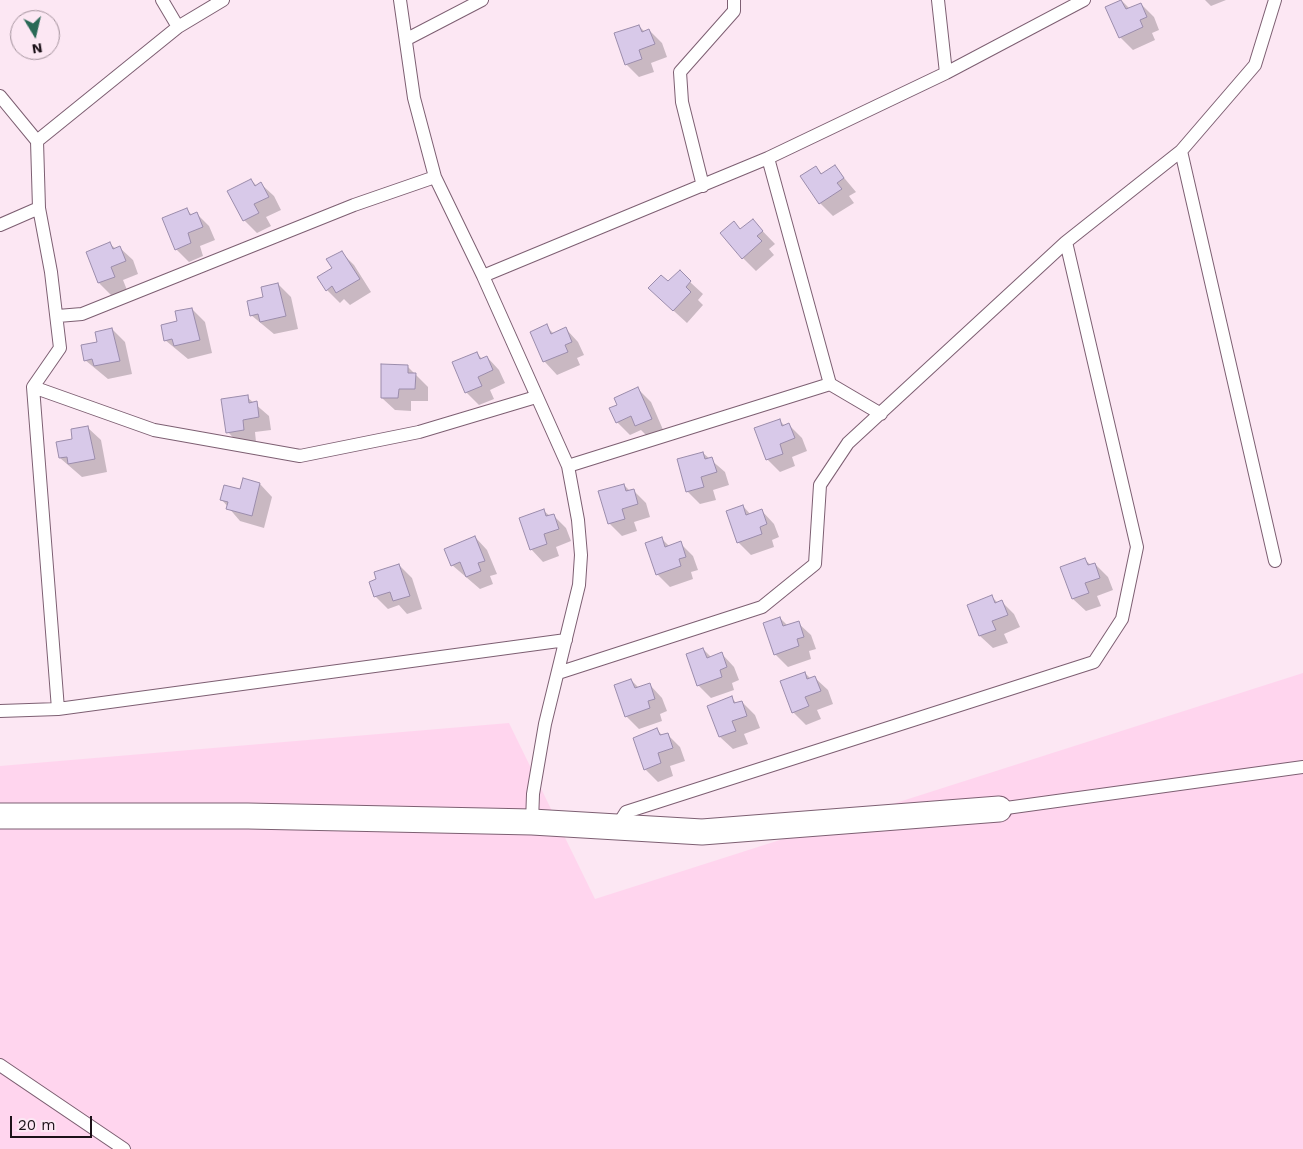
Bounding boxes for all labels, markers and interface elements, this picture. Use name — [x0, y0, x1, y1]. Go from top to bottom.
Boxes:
north arrow — [10, 10, 60, 60]
text: N — [31, 40, 44, 58]
scale bar — [12, 1106, 95, 1138]
text: 20 m — [18, 1116, 56, 1134]

